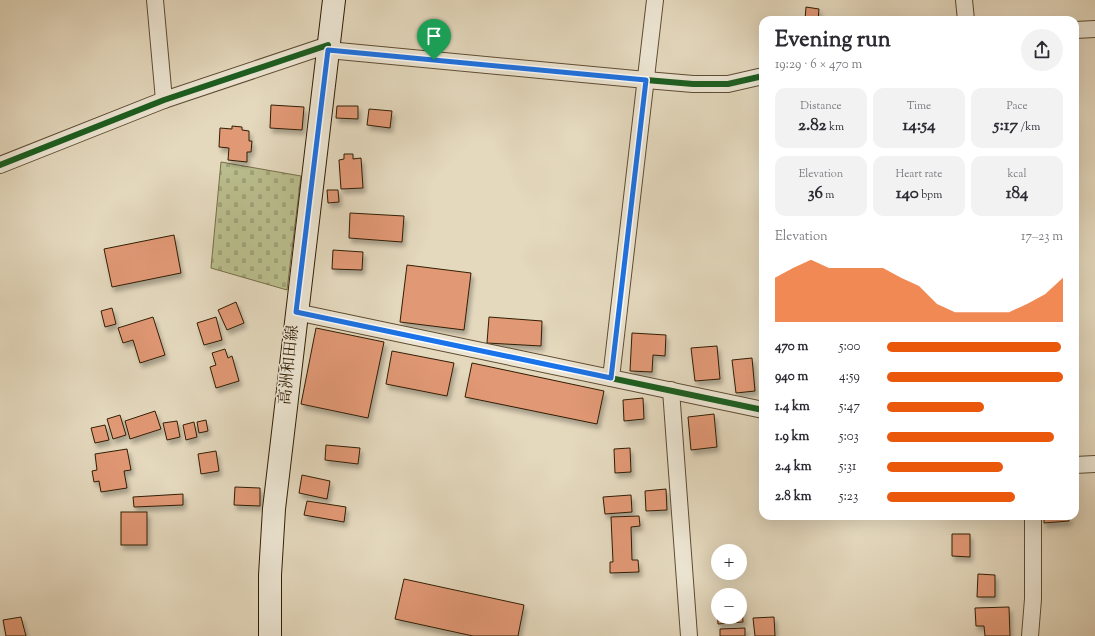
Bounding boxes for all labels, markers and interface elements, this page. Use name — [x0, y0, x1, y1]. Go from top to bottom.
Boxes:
pin — [417, 19, 451, 60]
icon: arrive — [423, 25, 445, 47]
text: Evening run — [775, 25, 891, 57]
button: share — [1021, 29, 1063, 71]
text: 19:29 · 6 × 470 m — [775, 56, 862, 74]
text: Distance — [800, 98, 842, 114]
text: Time — [907, 98, 931, 114]
text: Pace — [1006, 98, 1028, 114]
text: 2.82 — [798, 114, 827, 138]
text: 14:54 — [902, 114, 936, 138]
text: 5:17 — [994, 114, 1018, 138]
text: km — [827, 119, 844, 135]
text: /km — [1018, 119, 1040, 135]
text: Elevation — [799, 166, 843, 182]
text: Heart rate — [896, 166, 942, 182]
text: kcal — [1008, 166, 1026, 182]
text: 36 — [808, 182, 823, 206]
text: 140 — [896, 182, 919, 206]
text: 184 — [1006, 182, 1028, 206]
text: m — [823, 187, 834, 203]
text: bpm — [919, 187, 942, 203]
text: Elevation — [775, 228, 828, 246]
text: 17–23 m — [1021, 228, 1063, 246]
street label: 高洲和田線 — [274, 324, 306, 406]
text: 470 m — [775, 338, 808, 356]
text: 5:00 — [839, 338, 860, 356]
text: 940 m — [775, 368, 808, 386]
text: 4:59 — [839, 368, 860, 386]
text: 1.4 km — [775, 398, 810, 416]
text: 5:47 — [839, 398, 860, 416]
text: 1.9 km — [775, 428, 809, 446]
text: 5:03 — [839, 428, 859, 446]
text: 2.4 km — [775, 458, 812, 476]
text: 5:31 — [839, 458, 857, 476]
text: 2.8 km — [775, 488, 811, 506]
text: 5:23 — [839, 488, 858, 506]
map controls — [711, 544, 747, 624]
button: + — [711, 544, 747, 580]
button: − — [711, 588, 747, 624]

